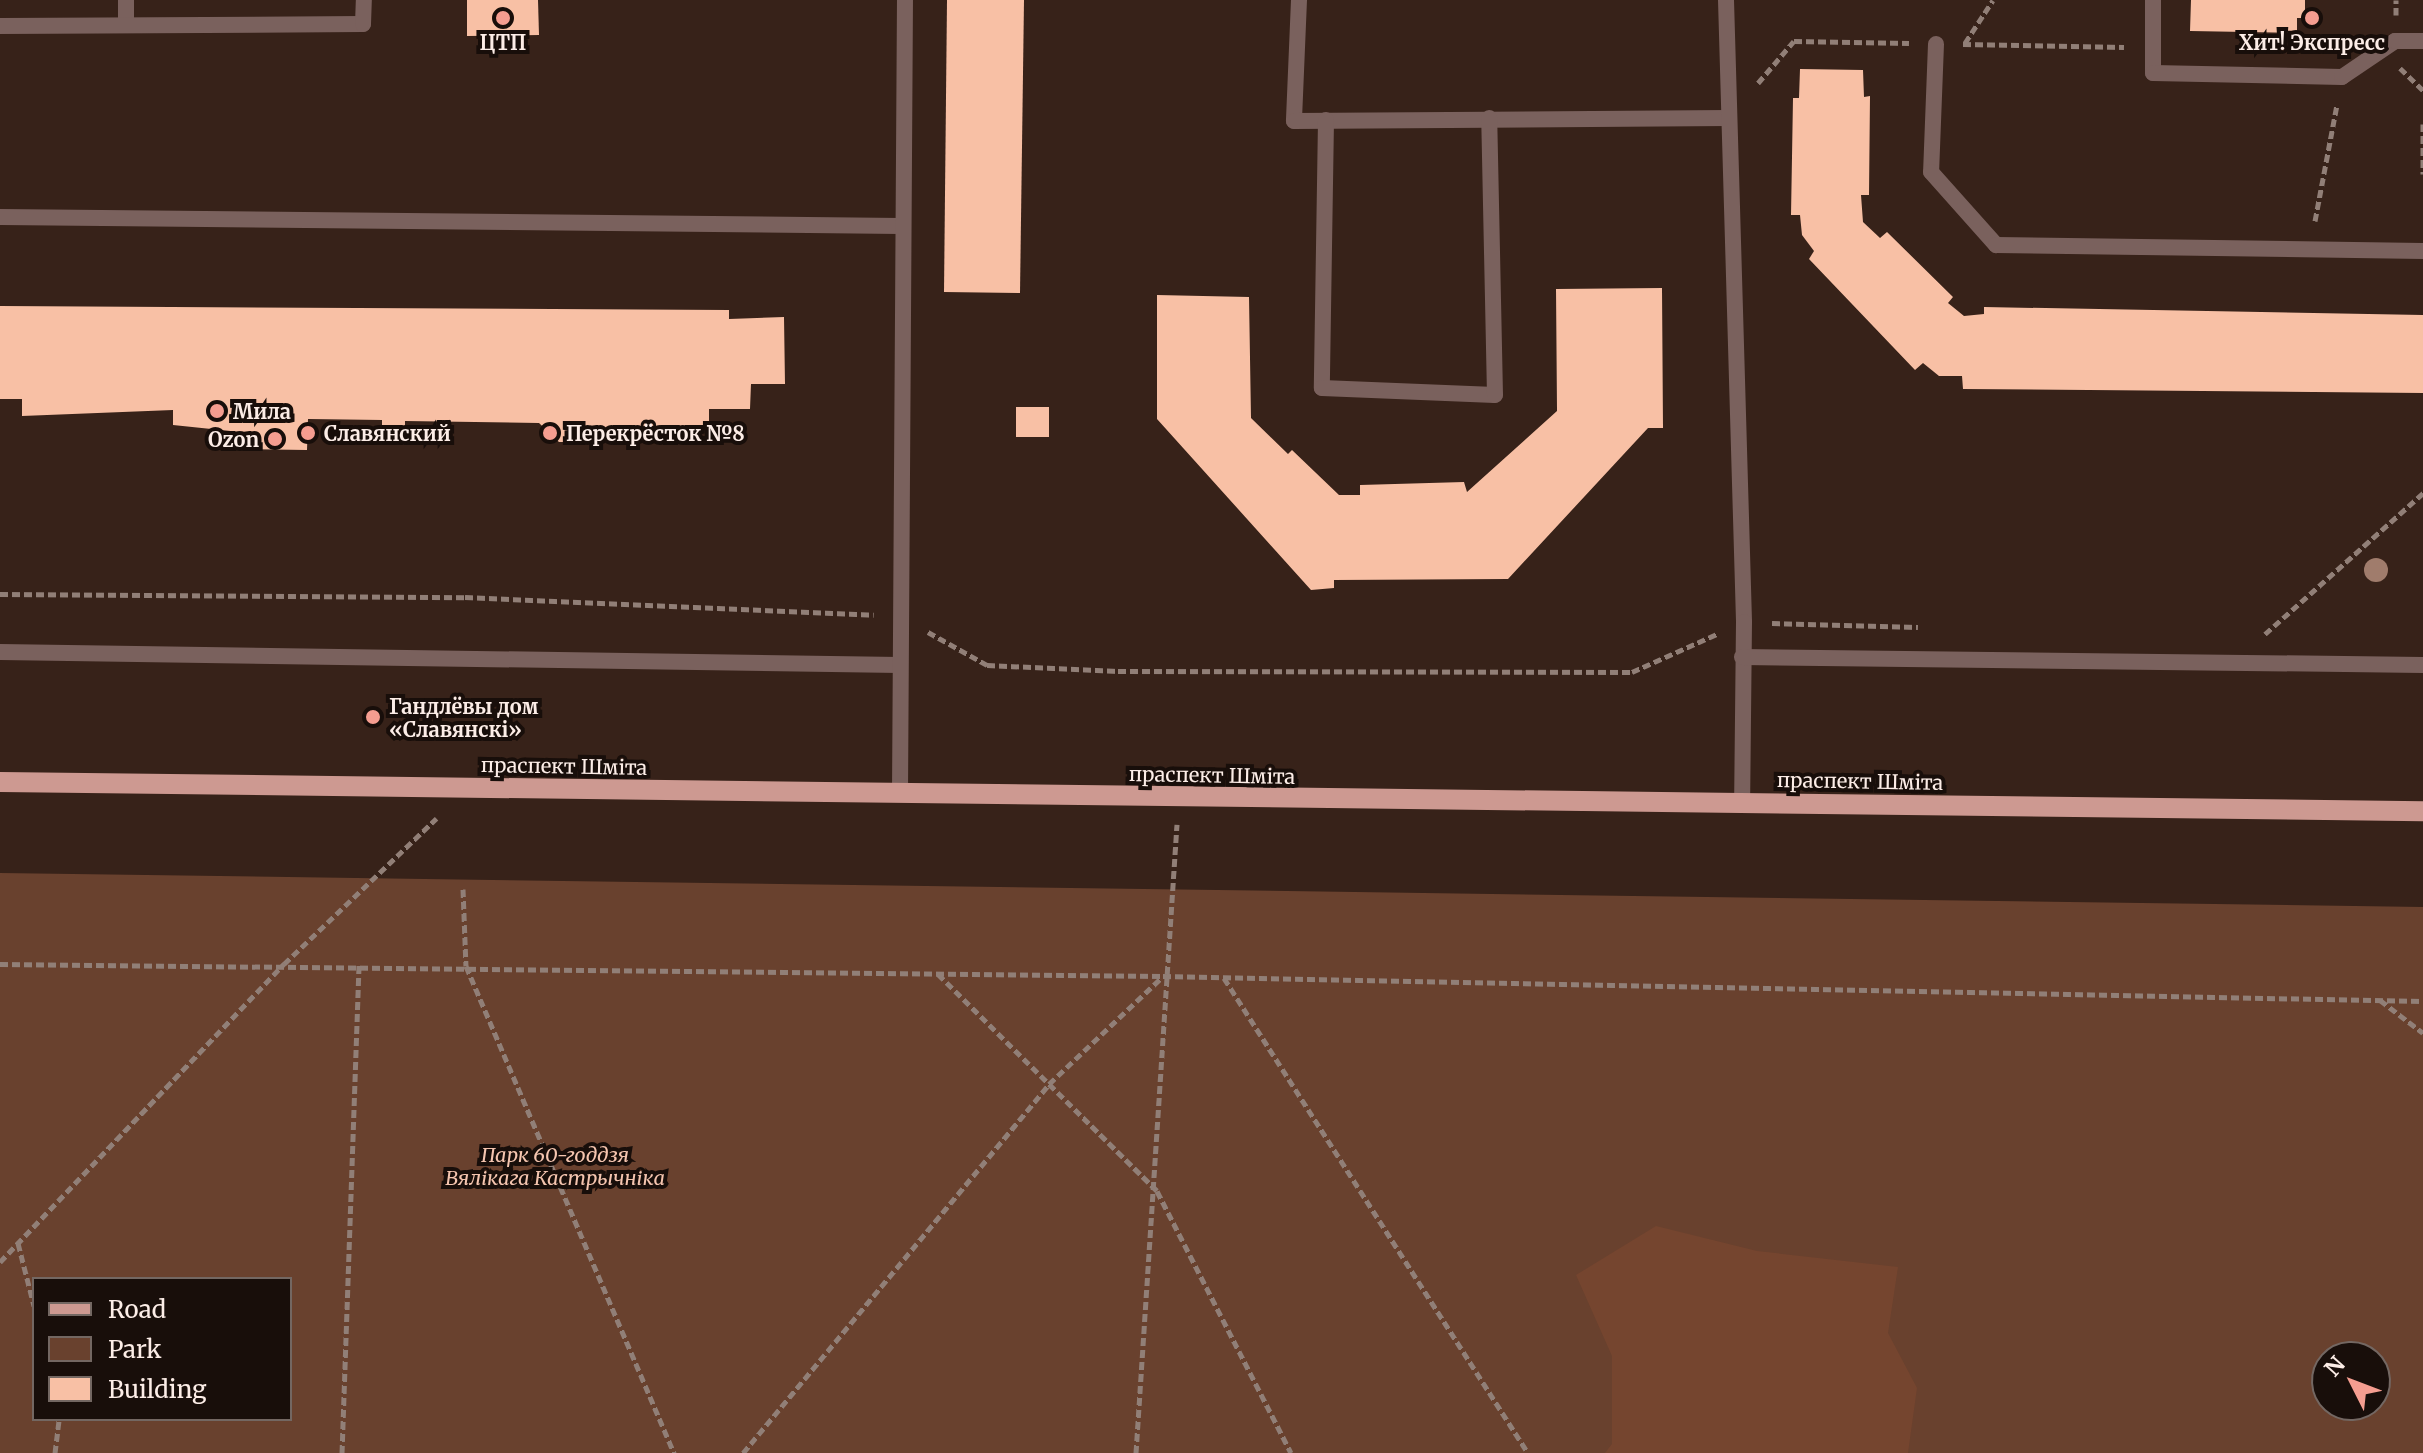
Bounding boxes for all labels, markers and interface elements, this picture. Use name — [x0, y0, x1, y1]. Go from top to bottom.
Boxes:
marker: ЦТП — [494, 9, 512, 27]
marker: Хит! Экспресс — [2303, 9, 2321, 27]
place label: ЦТП — [480, 30, 526, 54]
place label: Хит! Экспресс — [2239, 30, 2385, 54]
place label: Мила — [233, 399, 291, 423]
marker: Мила — [208, 402, 226, 420]
place label: Славянский — [324, 421, 451, 445]
place label: Перекрёсток №8 — [566, 421, 745, 445]
marker: Славянский — [299, 424, 317, 442]
marker: Перекрёсток №8 — [541, 424, 559, 442]
place label: Ozon — [208, 427, 259, 451]
marker: Ozon — [266, 430, 284, 448]
place label: Гандлёвы дом «Славянскі» — [389, 694, 538, 741]
marker: Гандлёвы дом «Славянскі» — [364, 708, 382, 726]
street label: праспект Шміта — [481, 753, 647, 779]
street label: праспект Шміта — [1129, 762, 1295, 788]
street label: праспект Шміта — [1777, 768, 1943, 794]
park label: Парк 60-годдзя Вялікага Кастрычніка — [445, 1143, 665, 1190]
legend — [32, 1277, 292, 1421]
text: Road — [108, 1294, 166, 1325]
text: Park — [108, 1334, 161, 1365]
north arrow — [2311, 1341, 2391, 1421]
text: N — [2318, 1350, 2351, 1382]
text: Building — [108, 1374, 207, 1405]

